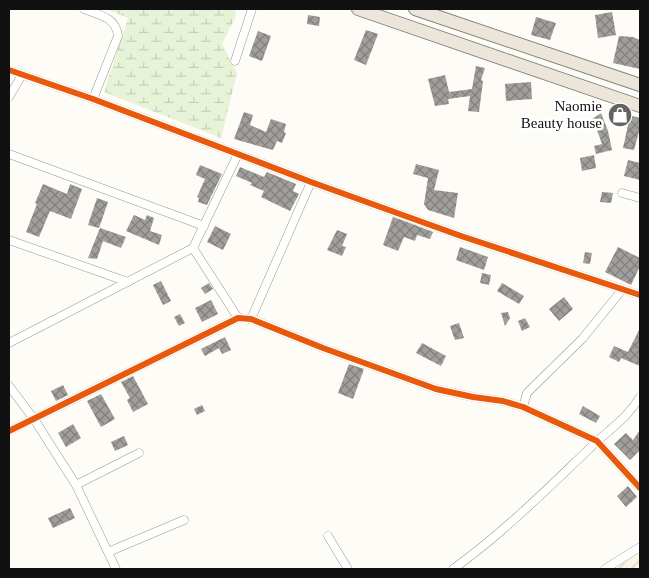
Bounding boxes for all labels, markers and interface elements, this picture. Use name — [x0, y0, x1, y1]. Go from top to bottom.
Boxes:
place label: Naomie Beauty house — [521, 98, 602, 131]
shop icon: Naomie Beauty house — [607, 102, 633, 128]

